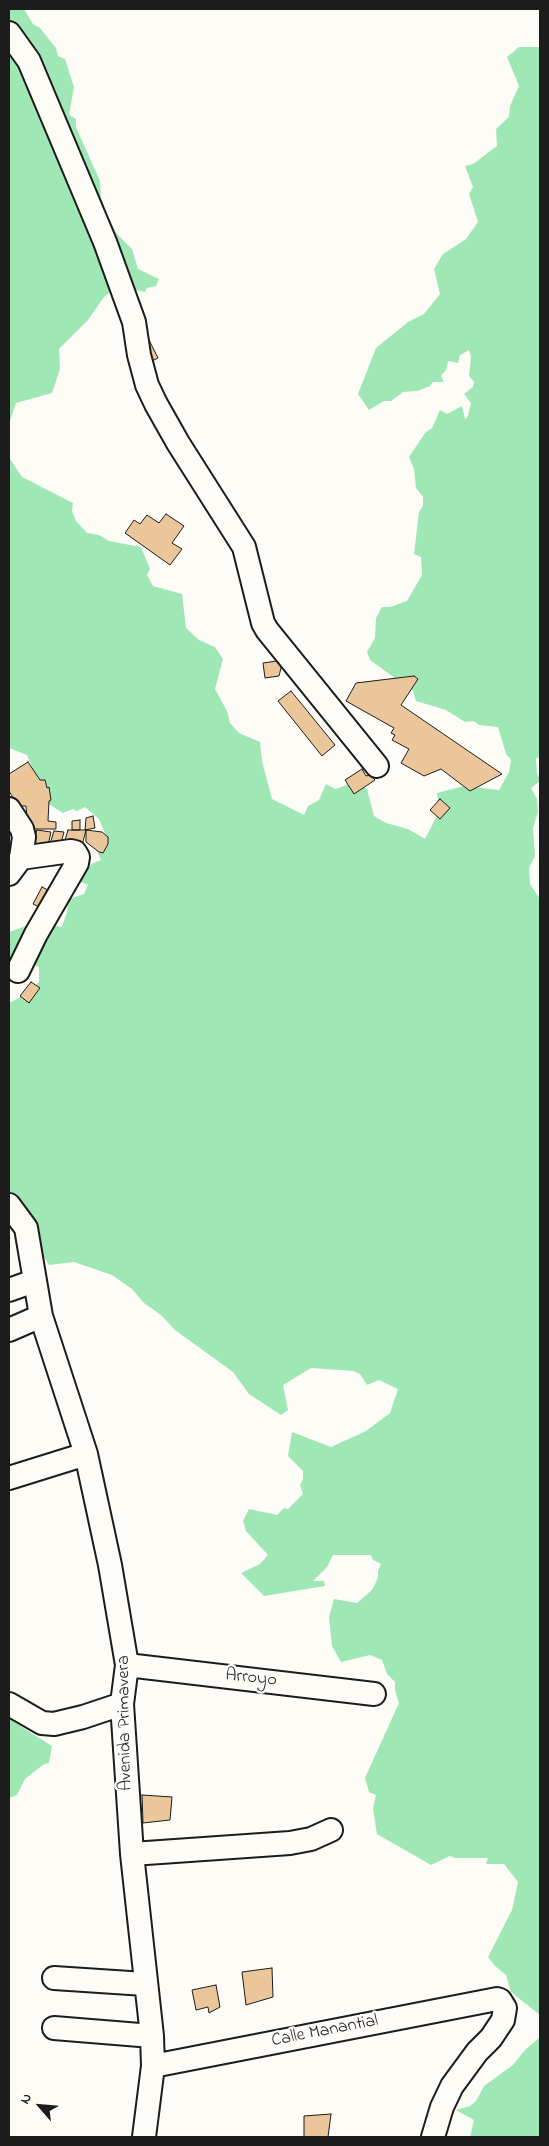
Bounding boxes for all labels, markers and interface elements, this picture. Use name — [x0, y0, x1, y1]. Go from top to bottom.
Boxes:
street label: Avenida Primavera — [114, 1655, 138, 1791]
street label: Arroyo — [224, 1666, 278, 1692]
street label: Calle Manantial — [270, 2011, 380, 2053]
north arrow — [15, 2081, 65, 2131]
text: N — [15, 2090, 38, 2108]

